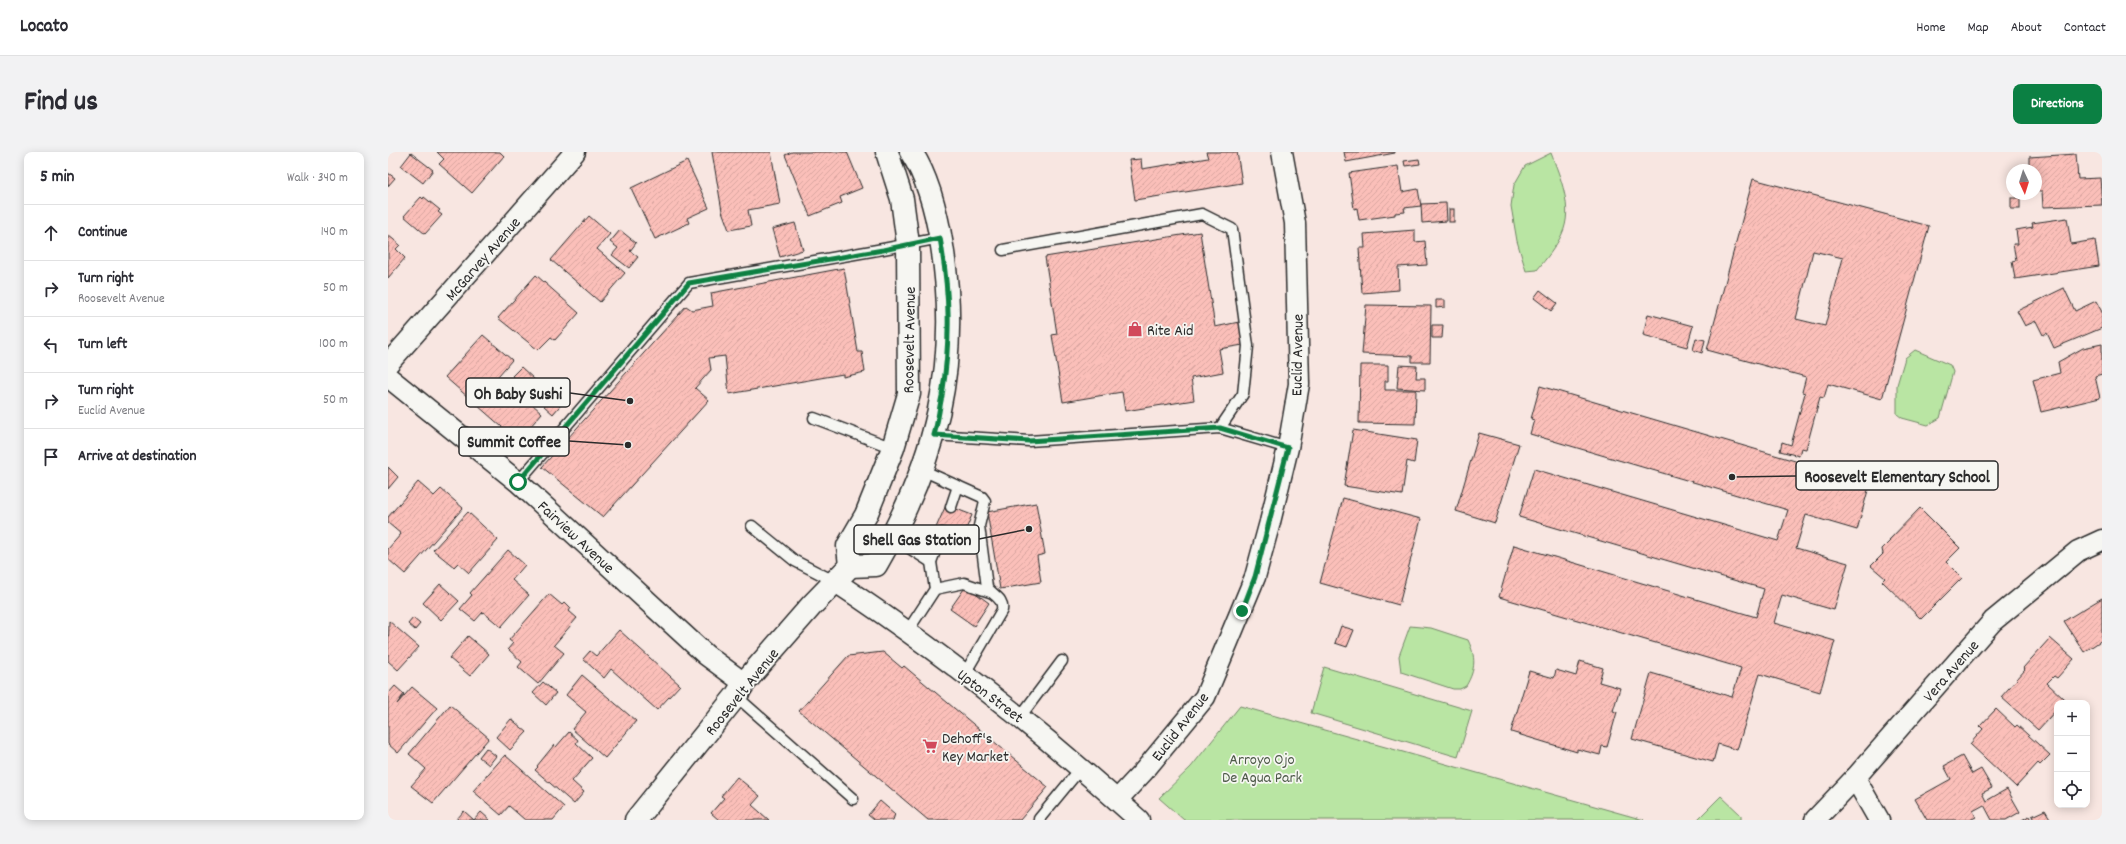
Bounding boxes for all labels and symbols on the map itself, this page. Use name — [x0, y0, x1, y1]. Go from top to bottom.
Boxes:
north arrow — [2006, 164, 2042, 200]
street label: McGarvey Avenue — [441, 212, 527, 307]
street label: Roosevelt Avenue — [898, 287, 923, 394]
street label: Euclid Avenue — [1286, 314, 1311, 396]
shop icon: Rite Aid — [1126, 320, 1144, 338]
place label: Rite Aid — [1147, 320, 1194, 343]
callout: Oh Baby Sushi — [466, 378, 570, 407]
text: Oh Baby Sushi — [474, 384, 563, 408]
callout: Summit Coffee — [459, 427, 569, 456]
text: Summit Coffee — [467, 432, 561, 456]
callout: Roosevelt Elementary School — [1796, 461, 1998, 490]
text: Roosevelt Elementary School — [1804, 467, 1991, 491]
route start — [509, 473, 527, 491]
street label: Fairview Avenue — [532, 496, 619, 580]
callout: Shell Gas Station — [854, 525, 979, 554]
text: Shell Gas Station — [863, 530, 972, 554]
route end — [1233, 602, 1251, 620]
street label: Vera Avenue — [1918, 636, 1985, 708]
street label: Roosevelt Avenue — [700, 644, 785, 741]
street label: Upton Street — [951, 664, 1028, 730]
street label: Euclid Avenue — [1147, 688, 1215, 767]
place label: Dehoff's Key Market — [942, 728, 1009, 769]
supermarket icon: Dehoff's Key Market — [921, 737, 939, 755]
park label: Arroyo Ojo De Agua Park — [1222, 749, 1302, 790]

